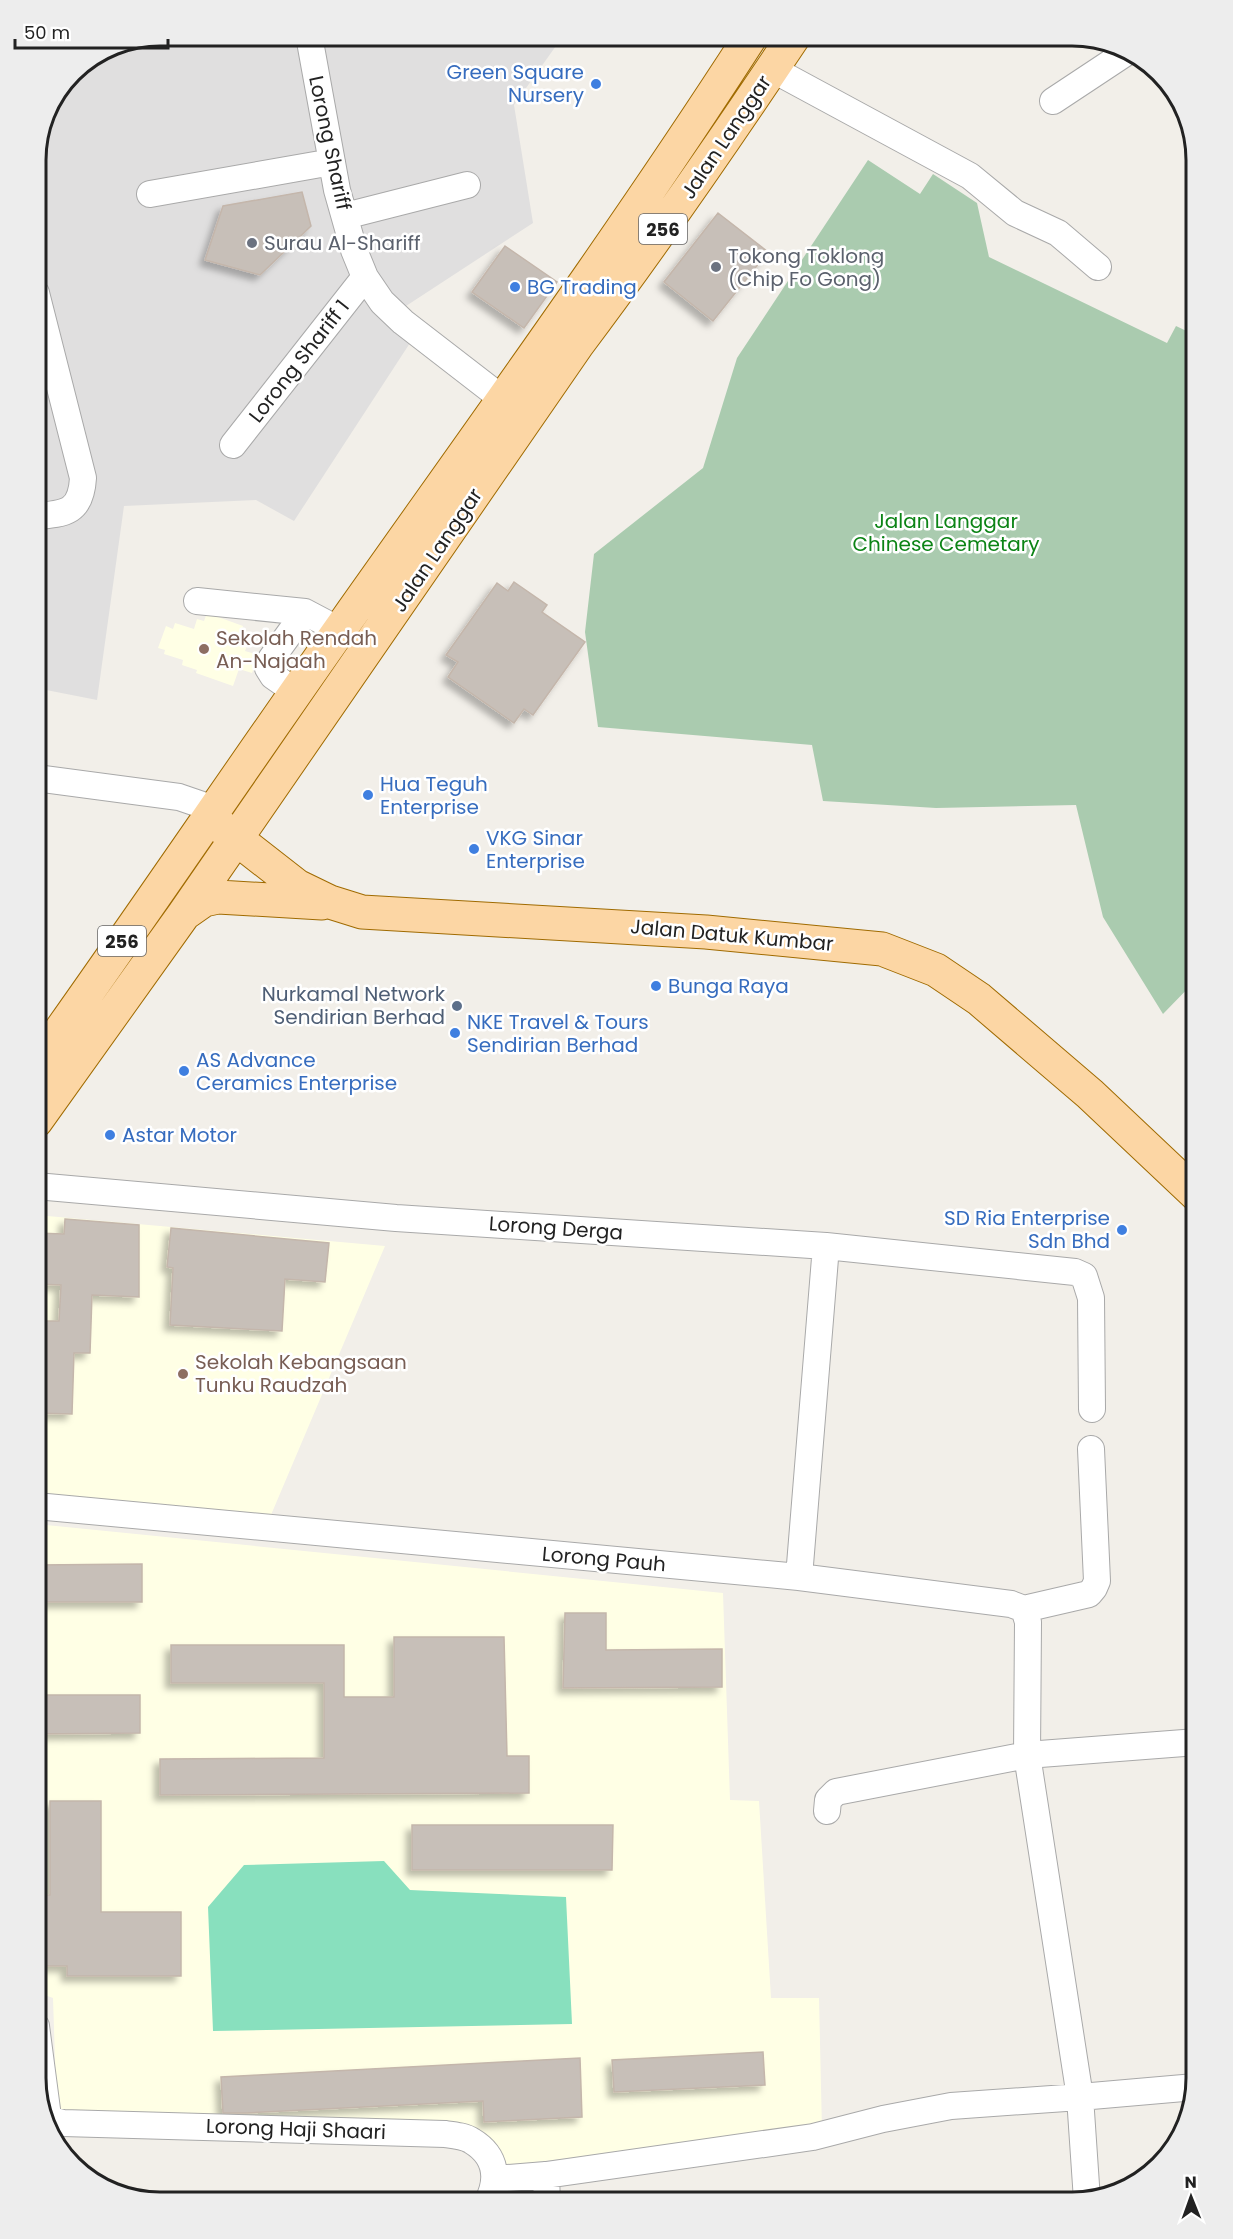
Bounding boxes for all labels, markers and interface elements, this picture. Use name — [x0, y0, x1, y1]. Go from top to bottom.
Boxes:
scale bar — [15, 12, 168, 50]
text: 50 m — [24, 20, 70, 45]
place label: Green Square Nursery — [447, 58, 584, 109]
street label: Jalan Langgar — [674, 70, 778, 204]
street label: Lorong Shariff — [302, 73, 358, 213]
marker: Green Square Nursery — [589, 77, 603, 91]
road number: 256 — [639, 214, 687, 244]
place label: Surau Al-Shariff — [264, 229, 421, 257]
marker: Surau Al-Shariff — [245, 236, 259, 250]
place label: Tokong Toklong (Chip Fo Gong) — [728, 242, 884, 293]
marker: Tokong Toklong (Chip Fo Gong) — [709, 260, 723, 274]
place label: BG Trading — [527, 273, 637, 301]
marker: BG Trading — [508, 280, 522, 294]
street label: Lorong Shariff 1 — [242, 294, 356, 428]
street label: Jalan Langgar — [385, 483, 489, 617]
park label: Jalan Langgar Chinese Cemetary — [853, 507, 1039, 558]
place label: Sekolah Rendah An-Najaah — [216, 624, 377, 675]
marker: Sekolah Rendah An-Najaah — [197, 642, 211, 656]
place label: Hua Teguh Enterprise — [380, 770, 488, 821]
marker: Hua Teguh Enterprise — [361, 788, 375, 802]
place label: VKG Sinar Enterprise — [486, 824, 585, 875]
marker: VKG Sinar Enterprise — [467, 842, 481, 856]
street label: Jalan Datuk Kumbar — [629, 912, 835, 958]
road number: 256 — [98, 926, 146, 956]
place label: Bunga Raya — [668, 972, 789, 1000]
marker: Bunga Raya — [649, 979, 663, 993]
place label: Nurkamal Network Sendirian Berhad — [262, 980, 446, 1031]
marker: Nurkamal Network Sendirian Berhad — [450, 999, 464, 1013]
place label: NKE Travel & Tours Sendirian Berhad — [467, 1008, 649, 1059]
marker: NKE Travel & Tours Sendirian Berhad — [448, 1026, 462, 1040]
place label: AS Advance Ceramics Enterprise — [196, 1046, 397, 1097]
marker: AS Advance Ceramics Enterprise — [177, 1064, 191, 1078]
place label: Astar Motor — [122, 1121, 237, 1149]
marker: Astar Motor — [103, 1128, 117, 1142]
place label: SD Ria Enterprise Sdn Bhd — [944, 1204, 1110, 1255]
street label: Lorong Derga — [488, 1209, 624, 1247]
marker: SD Ria Enterprise Sdn Bhd — [1115, 1223, 1129, 1237]
place label: Sekolah Kebangsaan Tunku Raudzah — [195, 1348, 407, 1399]
marker: Sekolah Kebangsaan Tunku Raudzah — [176, 1367, 190, 1381]
street label: Lorong Pauh — [541, 1540, 667, 1578]
street label: Lorong Haji Shaari — [206, 2112, 386, 2146]
north arrow — [1161, 2167, 1221, 2227]
text: N — [1185, 2171, 1197, 2194]

